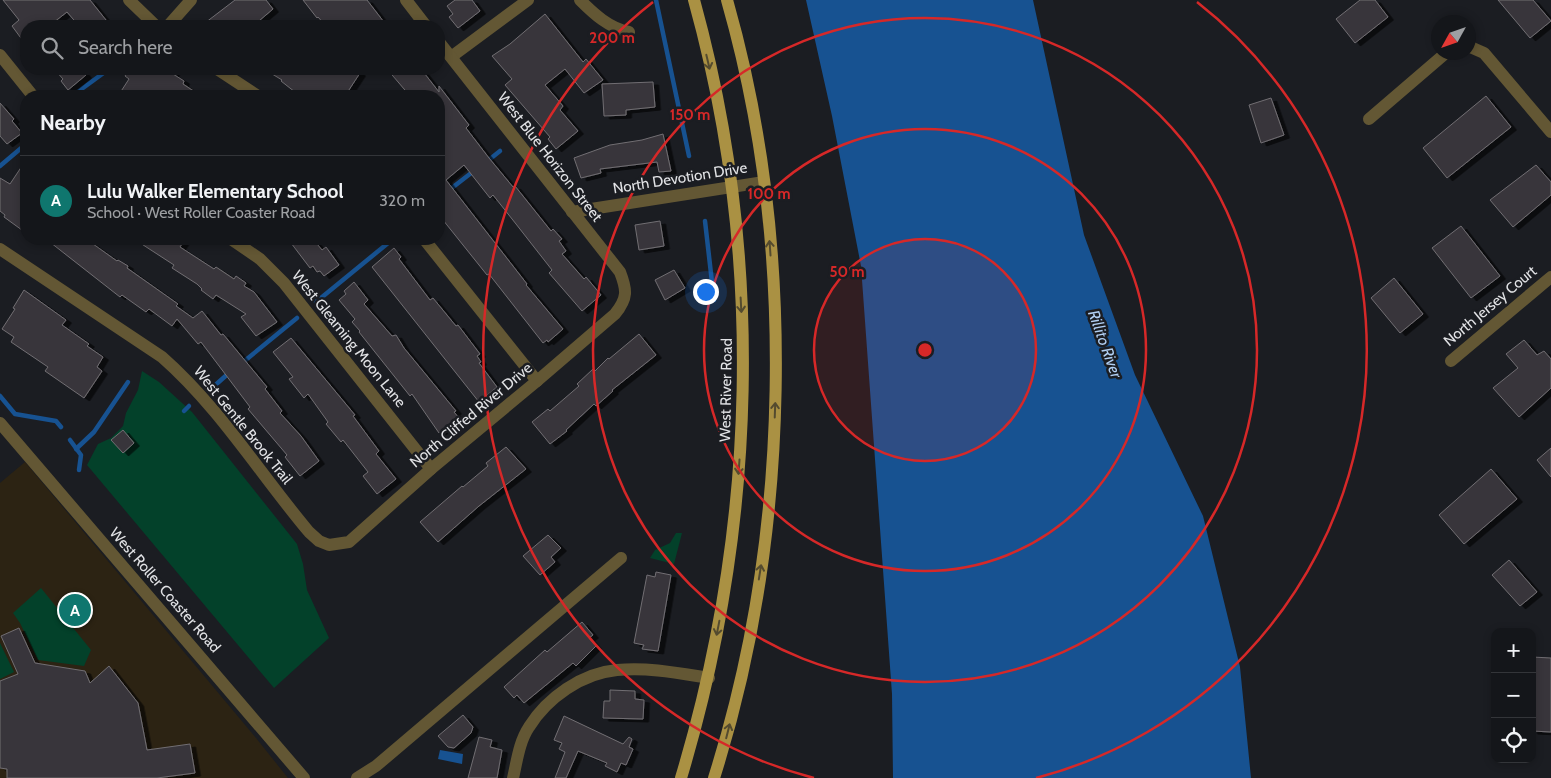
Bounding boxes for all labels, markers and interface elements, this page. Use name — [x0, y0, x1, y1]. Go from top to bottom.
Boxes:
north arrow — [1431, 15, 1476, 60]
search box — [20, 20, 445, 75]
text: 200 m — [589, 29, 635, 47]
icon: search — [38, 34, 66, 62]
text: Search here — [78, 36, 172, 59]
one-way arrow — [704, 54, 713, 70]
street label: West Blue Horizon Street — [494, 89, 606, 225]
text: 150 m — [670, 106, 710, 124]
text: Nearby — [40, 110, 106, 135]
street label: North Devotion Drive — [612, 158, 749, 197]
text: Lulu Walker Elementary School — [87, 180, 343, 203]
text: 100 m — [747, 185, 791, 203]
text: A — [51, 191, 61, 210]
text: 320 m — [379, 191, 425, 210]
text: School · West Roller Coaster Road — [87, 203, 315, 222]
one-way arrow — [766, 240, 775, 256]
street label: North Jersey Court — [1440, 262, 1540, 350]
text: 50 m — [829, 263, 865, 281]
street label: West Gleaming Moon Lane — [288, 267, 410, 411]
your location — [693, 279, 719, 305]
one-way arrow — [737, 297, 746, 313]
water label: Rillito River — [1084, 307, 1126, 382]
street label: West River Road — [716, 338, 736, 442]
centre of rings — [916, 341, 934, 359]
street label: North Cliffed River Drive — [406, 358, 536, 471]
street label: West Gentle Brook Trail — [190, 362, 296, 488]
one-way arrow — [770, 403, 780, 419]
one-way arrow — [735, 459, 744, 475]
street label: West Roller Coaster Road — [106, 524, 224, 656]
one-way arrow — [756, 564, 766, 580]
pin: A — [59, 591, 91, 629]
one-way arrow — [713, 620, 723, 636]
map controls — [1491, 628, 1536, 763]
button: + — [1491, 628, 1536, 673]
button: − — [1491, 673, 1536, 718]
button: locate — [1491, 718, 1536, 763]
one-way arrow — [724, 724, 733, 740]

